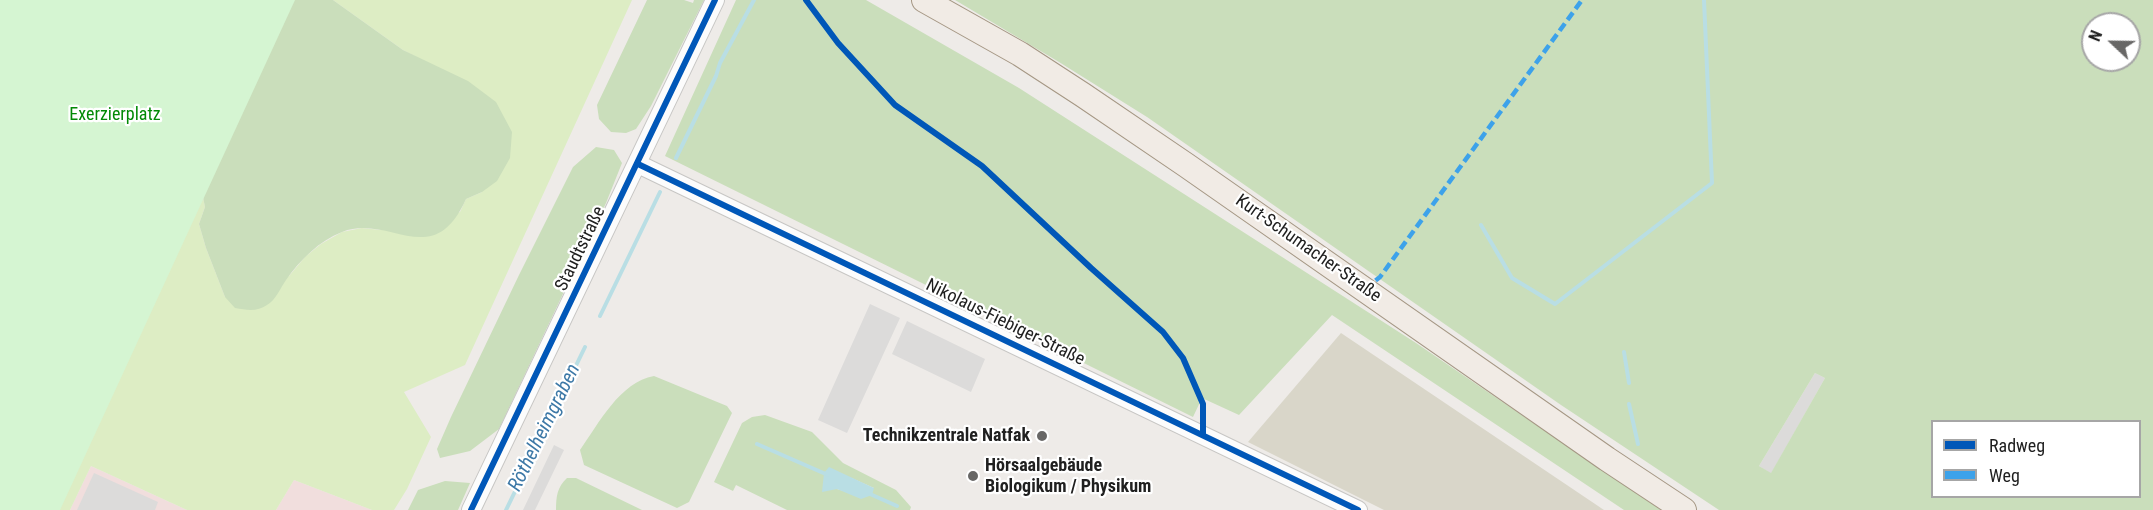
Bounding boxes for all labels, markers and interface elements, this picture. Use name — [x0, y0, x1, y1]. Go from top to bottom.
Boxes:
north arrow — [2081, 12, 2141, 72]
text: N — [2085, 28, 2106, 44]
park label: Exerzierplatz — [69, 104, 161, 126]
street label: Kurt-Schumacher-Straße — [1231, 191, 1385, 307]
street label: Staudtstraße — [551, 203, 611, 295]
street label: Nikolaus-Fiebiger-Straße — [922, 275, 1088, 371]
water label: Röthelheimgraben — [504, 360, 586, 496]
legend — [1931, 420, 2141, 498]
place label: Technikzentrale Natfak — [863, 425, 1030, 447]
marker: Technikzentrale Natfak — [1035, 429, 1049, 443]
text: Radweg — [1989, 435, 2045, 456]
place label: Hörsaalgebäude Biologikum / Physikum — [985, 455, 1151, 498]
text: Weg — [1989, 465, 2020, 486]
marker: Hörsaalgebäude Biologikum / Physikum — [966, 469, 980, 483]

